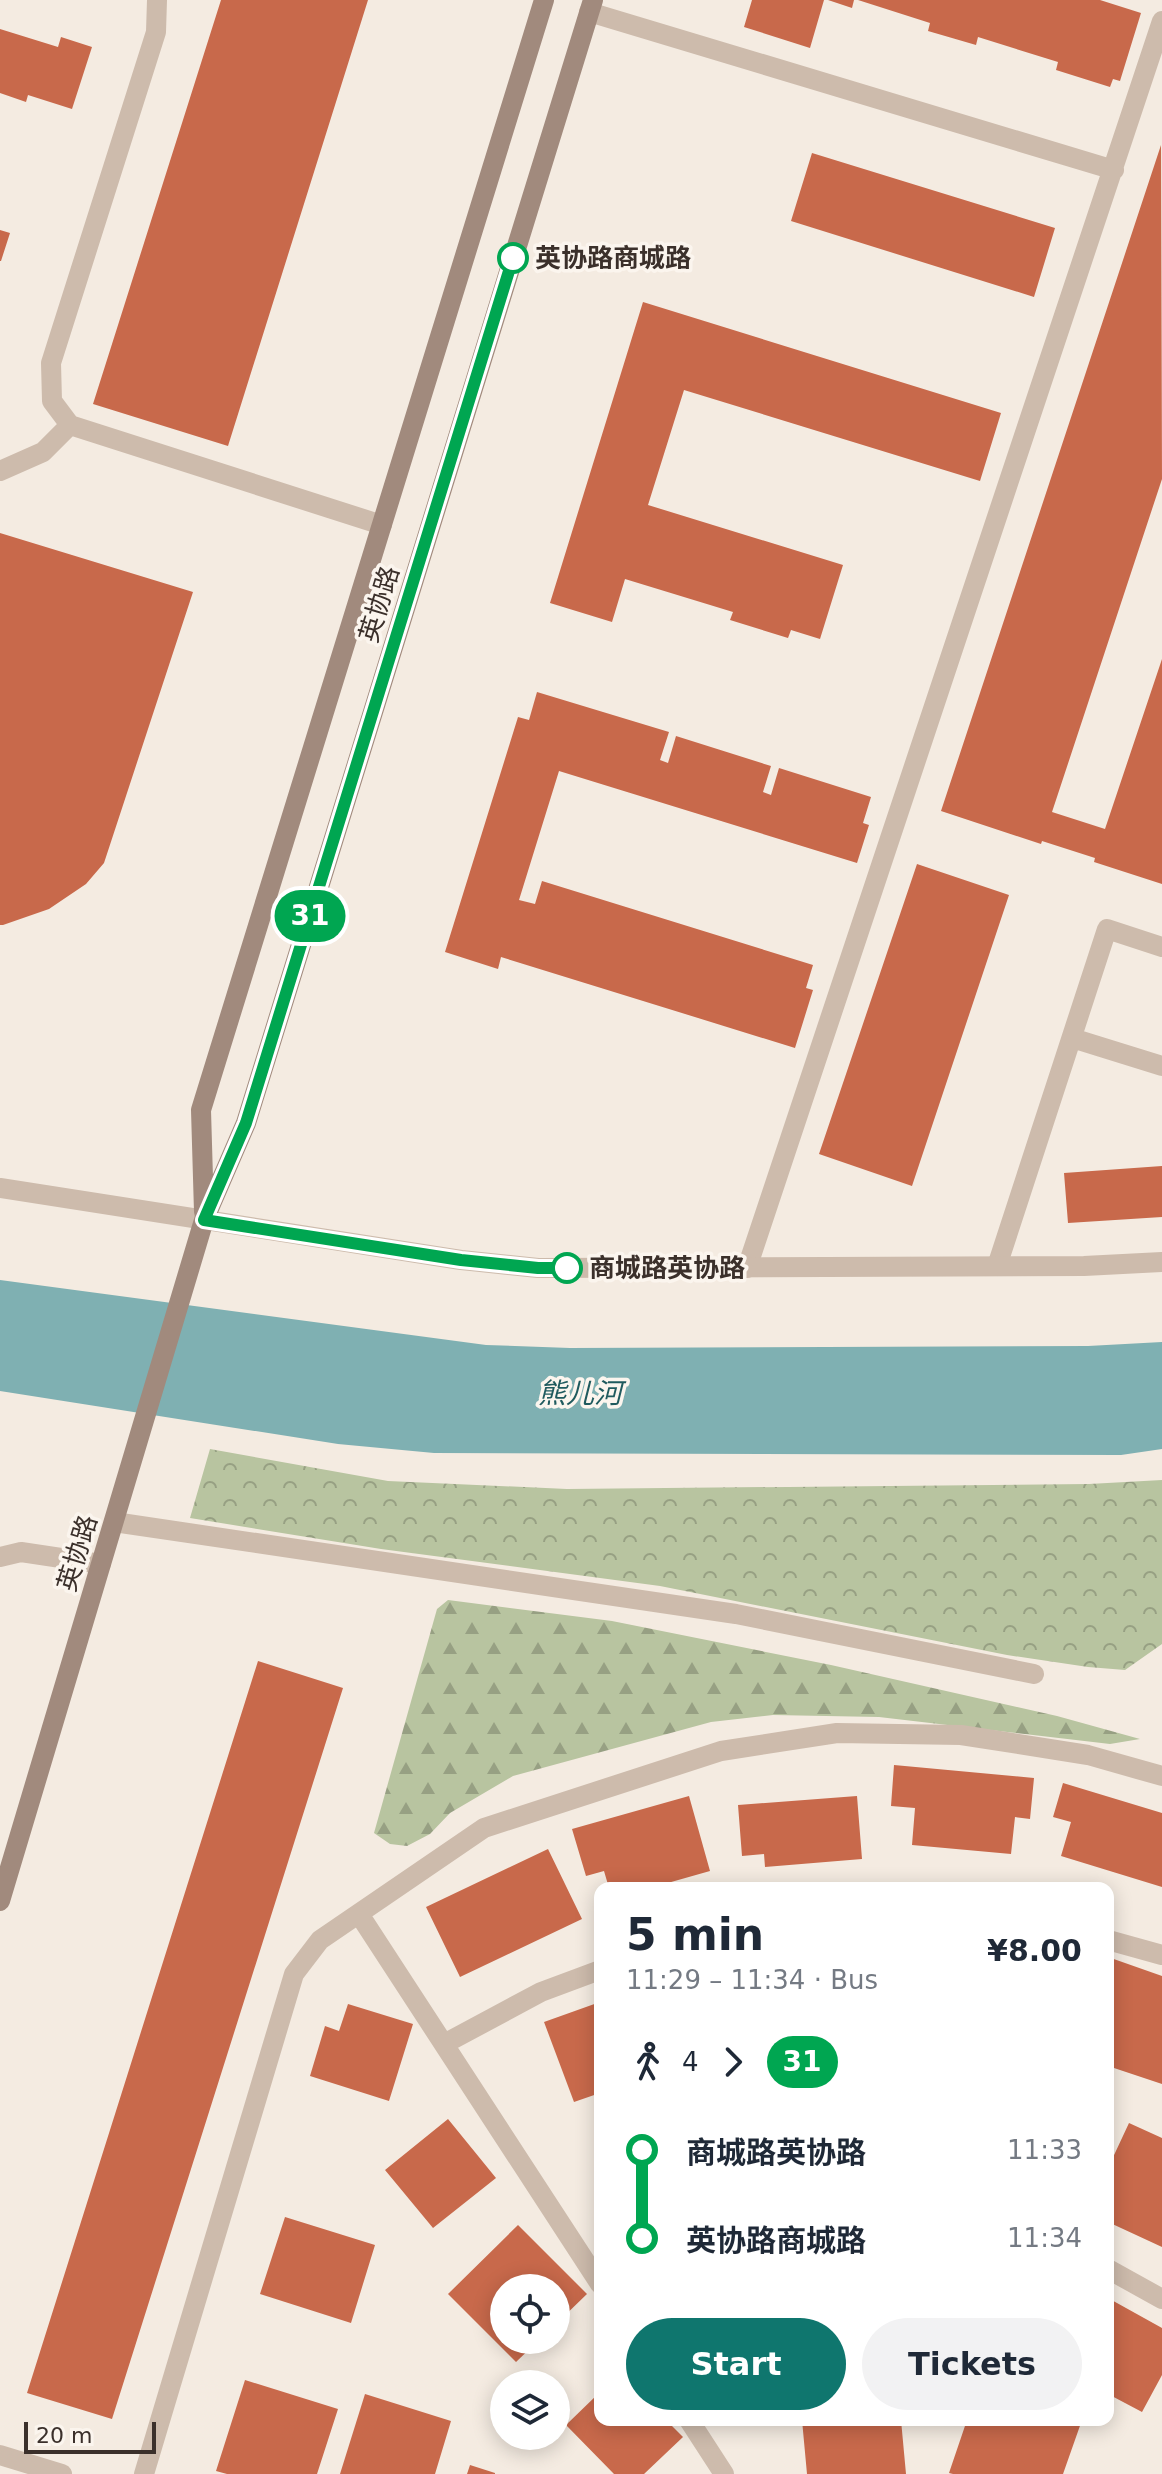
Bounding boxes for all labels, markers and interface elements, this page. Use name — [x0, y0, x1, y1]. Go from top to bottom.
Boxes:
marker: 英协路商城路 — [498, 243, 528, 273]
place label: 英协路商城路 — [535, 243, 691, 273]
street label: 英协路 — [353, 562, 405, 646]
line badge: 31 — [274, 890, 346, 942]
text: 31 — [291, 899, 329, 932]
marker: 商城路英协路 — [552, 1253, 582, 1283]
place label: 商城路英协路 — [589, 1253, 745, 1283]
water label: 熊儿河 — [538, 1377, 627, 1410]
street label: 英协路 — [51, 1511, 103, 1595]
text: 5 min — [626, 1909, 764, 1960]
text: ¥8.00 — [987, 1933, 1082, 1968]
text: 11:29 – 11:34 · Bus — [626, 1965, 878, 1995]
icon: walk — [626, 2040, 670, 2084]
icon: forward — [711, 2040, 755, 2084]
text: 31 — [783, 2045, 822, 2078]
text: 4 — [682, 2047, 699, 2077]
text: 商城路英协路 — [686, 2135, 866, 2170]
text: 11:33 — [1007, 2135, 1082, 2165]
text: 英协路商城路 — [686, 2223, 866, 2258]
text: 11:34 — [1007, 2223, 1082, 2253]
map controls — [490, 2274, 570, 2450]
button: locate — [490, 2274, 570, 2354]
button: Start — [626, 2318, 846, 2410]
button: Tickets — [862, 2318, 1082, 2410]
button: layers — [490, 2370, 570, 2450]
scale bar — [24, 2418, 156, 2454]
text: 20 m — [36, 2423, 92, 2448]

